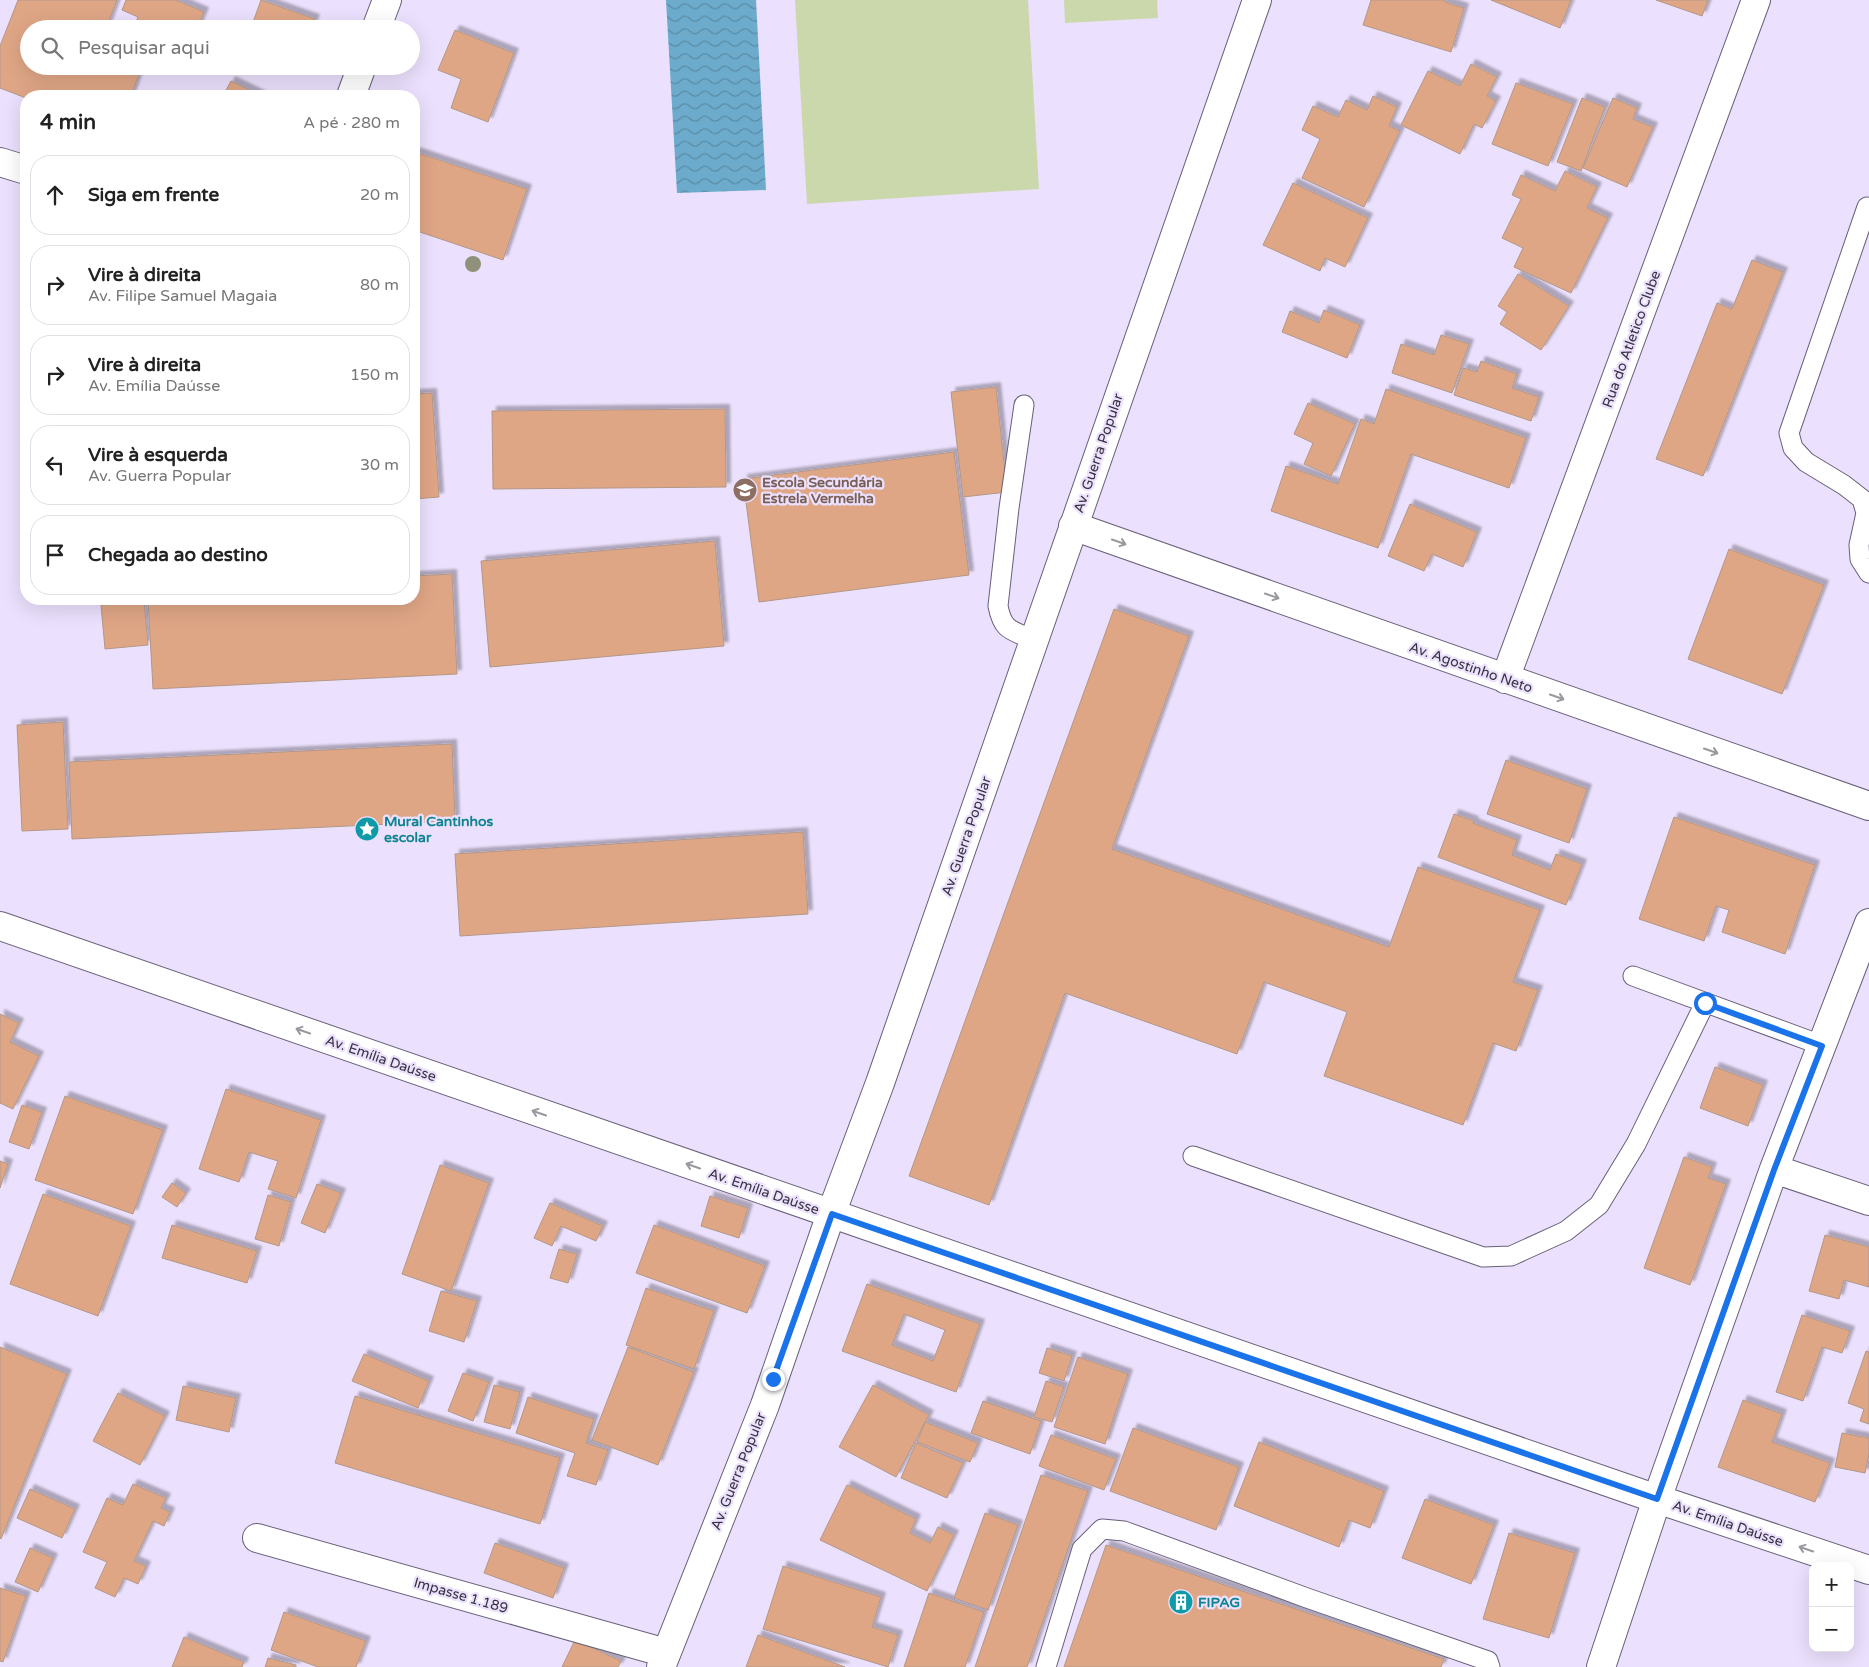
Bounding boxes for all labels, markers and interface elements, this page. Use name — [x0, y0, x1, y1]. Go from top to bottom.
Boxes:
search box — [20, 20, 420, 75]
icon: search — [38, 34, 66, 62]
text: Pesquisar aqui — [78, 37, 210, 59]
text: 4 min — [40, 110, 96, 135]
text: A pé · 280 m — [303, 113, 400, 133]
icon: ahead — [41, 181, 69, 209]
text: Siga em frente — [88, 184, 219, 206]
text: 20 m — [360, 185, 399, 205]
text: Vire à direita — [88, 264, 201, 286]
street label: Rua do Atletico Clube — [1599, 268, 1664, 410]
icon: right — [41, 271, 69, 299]
text: 80 m — [360, 275, 399, 295]
text: Av. Filipe Samuel Magaia — [88, 286, 277, 306]
text: Vire à direita — [88, 354, 201, 376]
icon: right — [41, 361, 69, 389]
text: 150 m — [350, 365, 399, 385]
text: Av. Emília Daússe — [88, 376, 220, 396]
street label: Av. Guerra Popular — [1070, 391, 1127, 515]
text: Vire à esquerda — [88, 444, 228, 466]
icon: left — [41, 451, 69, 479]
text: 30 m — [360, 455, 399, 475]
text: Av. Guerra Popular — [88, 466, 231, 486]
place label: Escola Secundária Estrela Vermelha — [762, 474, 883, 507]
school or university icon: Escola Secundária Estrela Vermelha — [732, 477, 758, 503]
one-way arrow — [1111, 538, 1126, 547]
icon: arrive — [41, 541, 69, 569]
text: Chegada ao destino — [88, 544, 268, 566]
one-way arrow — [1264, 592, 1280, 602]
street label: Av. Agostinho Neto — [1407, 638, 1535, 697]
one-way arrow — [1549, 693, 1565, 702]
one-way arrow — [1702, 747, 1718, 756]
street label: Av. Guerra Popular — [938, 774, 995, 898]
place label: Mural Cantinhos escolar — [384, 813, 494, 846]
place icon: Mural Cantinhos escolar — [354, 816, 380, 842]
route start — [1694, 992, 1717, 1015]
one-way arrow — [296, 1026, 311, 1035]
street label: Av. Emília Daússe — [323, 1032, 438, 1085]
one-way arrow — [532, 1108, 547, 1117]
one-way arrow — [686, 1161, 701, 1170]
street label: Av. Emília Daússe — [706, 1165, 821, 1218]
route end — [762, 1368, 785, 1391]
street label: Av. Guerra Popular — [707, 1409, 770, 1532]
street label: Av. Emília Daússe — [1670, 1497, 1785, 1550]
one-way arrow — [1799, 1544, 1814, 1553]
map controls — [1809, 1562, 1854, 1652]
button: + — [1809, 1562, 1854, 1607]
street label: Impasse 1.189 — [412, 1574, 510, 1617]
building icon: FIPAG — [1168, 1589, 1194, 1615]
place label: FIPAG — [1198, 1594, 1240, 1611]
button: − — [1809, 1607, 1854, 1652]

